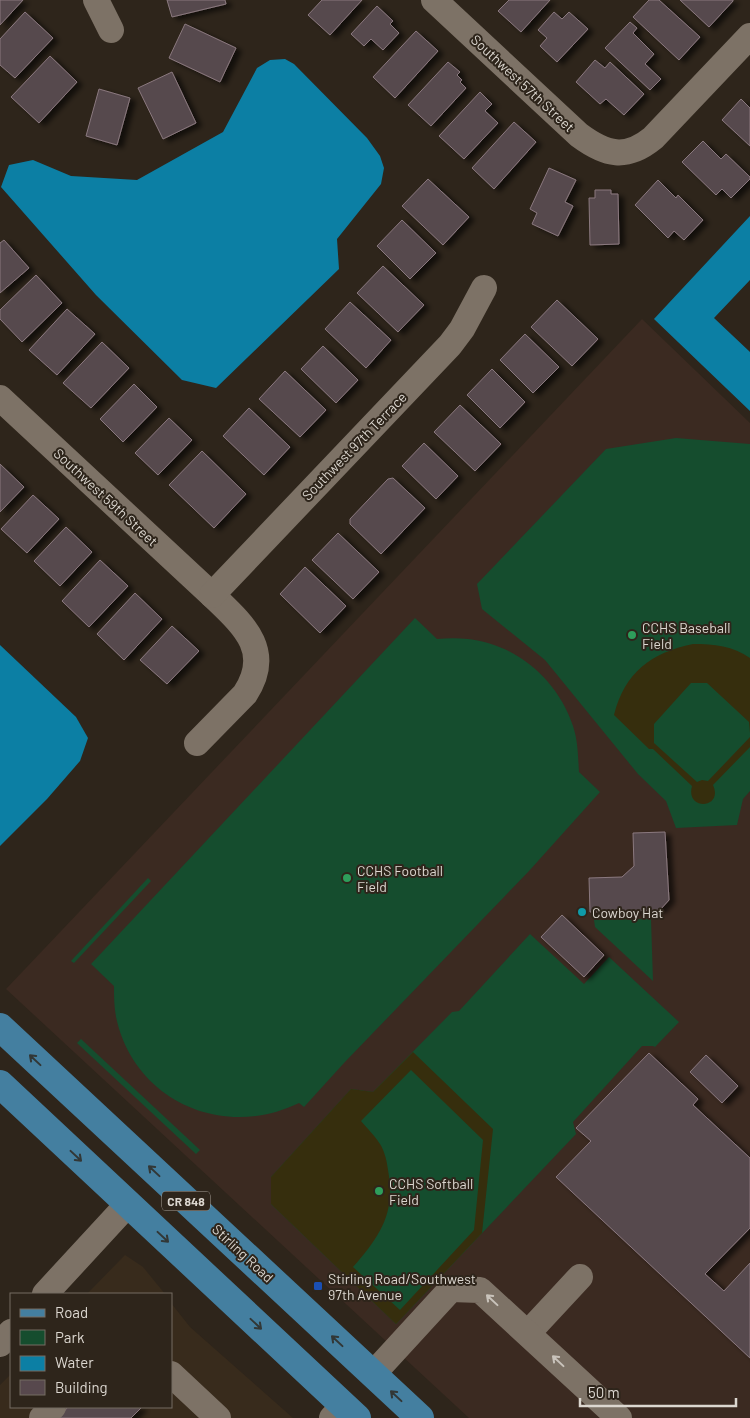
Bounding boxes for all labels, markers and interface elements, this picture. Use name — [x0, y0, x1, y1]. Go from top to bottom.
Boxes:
street label: Southwest 57th Street — [468, 31, 578, 135]
street label: Southwest 97th Terrace — [298, 388, 410, 504]
street label: Southwest 59th Street — [51, 444, 161, 550]
place label: CCHS Baseball Field — [642, 619, 730, 652]
marker: CCHS Baseball Field — [626, 629, 638, 641]
place label: CCHS Football Field — [357, 862, 443, 895]
marker: CCHS Football Field — [341, 872, 353, 884]
place label: Cowboy Hat — [592, 904, 663, 921]
marker: Cowboy Hat — [576, 906, 588, 918]
one-way arrow — [29, 1054, 42, 1066]
one-way arrow — [70, 1150, 83, 1162]
one-way arrow — [148, 1165, 161, 1177]
place label: CCHS Softball Field — [389, 1175, 473, 1208]
marker: CCHS Softball Field — [373, 1185, 385, 1197]
road number: CR 848 — [162, 1192, 210, 1210]
street label: Stirling Road — [209, 1220, 277, 1286]
one-way arrow — [157, 1231, 170, 1243]
place label: Stirling Road/Southwest 97th Avenue — [328, 1270, 476, 1303]
marker: Stirling Road/Southwest 97th Avenue — [312, 1280, 324, 1292]
legend — [10, 1293, 172, 1408]
one-way arrow — [485, 1294, 498, 1306]
text: Road — [55, 1303, 88, 1321]
one-way arrow — [250, 1318, 263, 1330]
text: Park — [55, 1328, 85, 1346]
one-way arrow — [331, 1335, 343, 1347]
text: Water — [55, 1353, 94, 1371]
one-way arrow — [551, 1355, 564, 1367]
scale bar — [580, 1376, 736, 1408]
text: Building — [55, 1378, 108, 1396]
text: 50 m — [588, 1383, 620, 1401]
one-way arrow — [390, 1390, 403, 1402]

